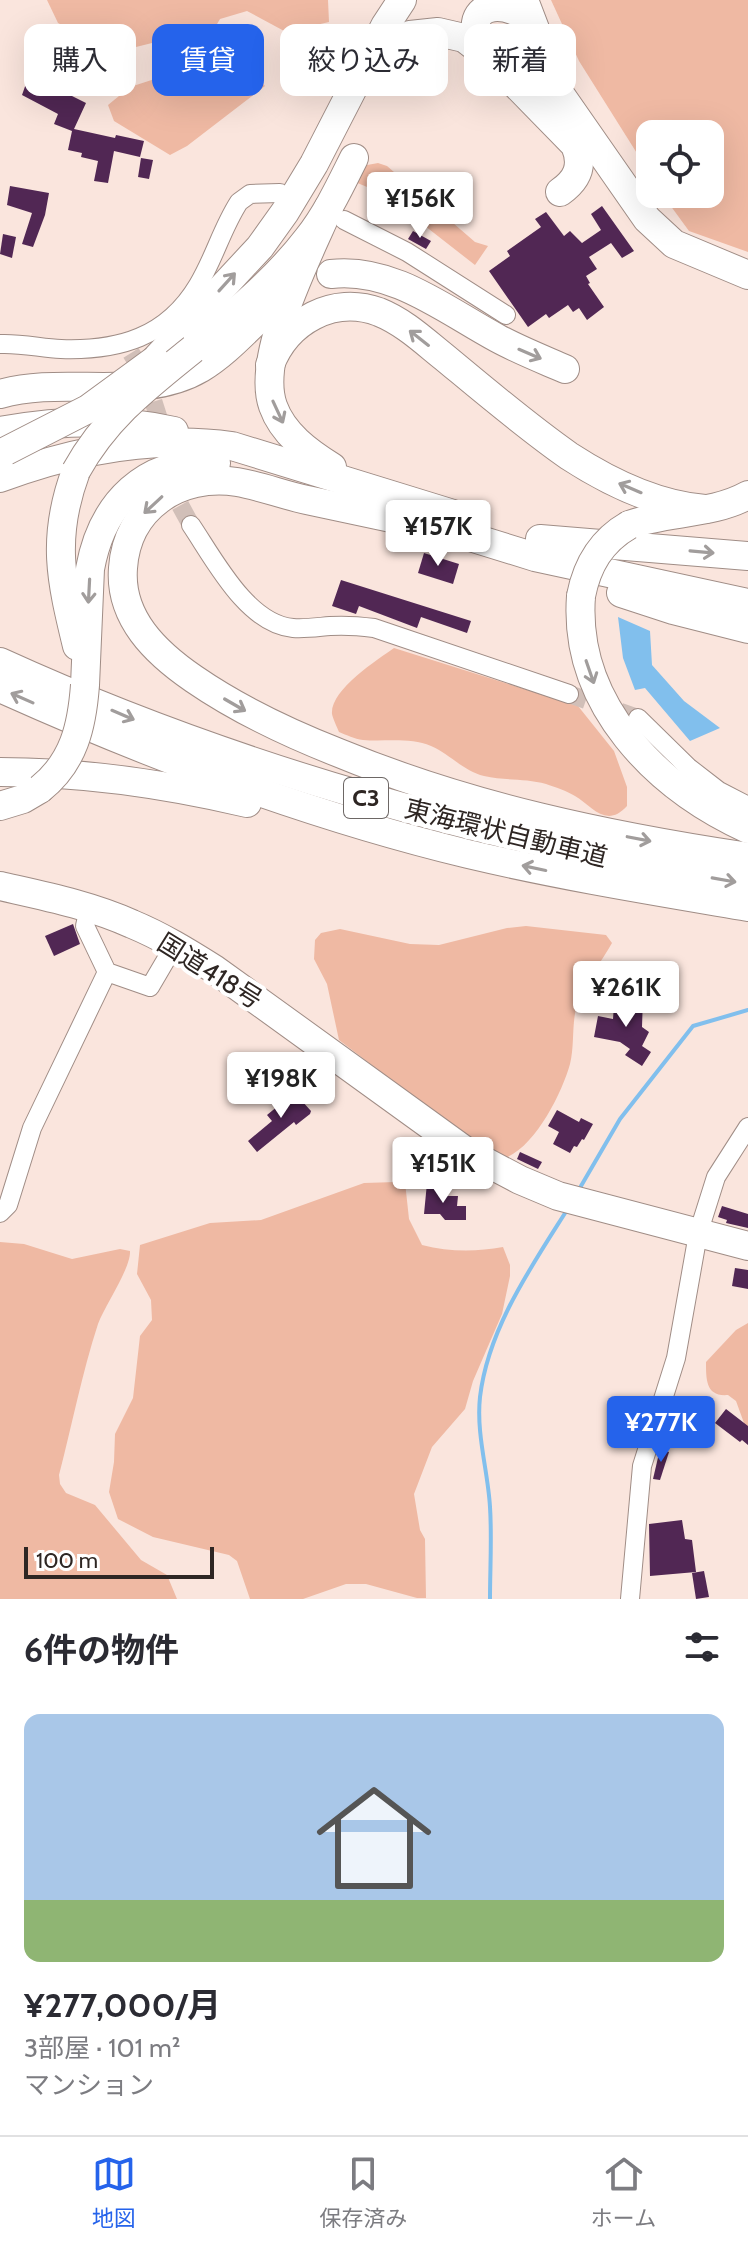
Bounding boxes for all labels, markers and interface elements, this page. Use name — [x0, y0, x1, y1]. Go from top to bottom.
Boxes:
chip: 購入 — [24, 24, 136, 96]
chip: 賃貸 — [152, 24, 264, 96]
chip: 絞り込み — [280, 24, 448, 96]
chip: 新着 — [464, 24, 576, 96]
map controls — [636, 120, 724, 208]
button: locate — [636, 120, 724, 208]
pin: ¥156K — [364, 172, 476, 240]
text: ¥156K — [385, 182, 455, 214]
one-way arrow — [218, 273, 236, 293]
one-way arrow — [409, 329, 430, 346]
one-way arrow — [517, 347, 541, 362]
one-way arrow — [271, 400, 286, 424]
one-way arrow — [618, 480, 643, 495]
one-way arrow — [143, 495, 163, 514]
pin: ¥157K — [382, 500, 494, 568]
text: ¥157K — [404, 510, 472, 542]
one-way arrow — [688, 545, 715, 560]
one-way arrow — [81, 577, 96, 604]
one-way arrow — [584, 660, 598, 684]
one-way arrow — [10, 690, 34, 705]
one-way arrow — [223, 697, 246, 713]
one-way arrow — [110, 708, 135, 723]
road number: C3 — [344, 778, 388, 818]
street label: 東海環状自動車道 — [401, 792, 611, 874]
one-way arrow — [626, 832, 651, 847]
one-way arrow — [521, 860, 547, 875]
one-way arrow — [710, 873, 736, 888]
street label: 国道418号 — [152, 926, 268, 1016]
pin: ¥261K — [570, 961, 682, 1029]
text: ¥261K — [591, 971, 661, 1003]
pin: ¥198K — [225, 1052, 337, 1120]
text: ¥198K — [245, 1062, 317, 1094]
pin: ¥151K — [387, 1137, 499, 1205]
text: ¥151K — [410, 1147, 476, 1179]
pin: ¥277K — [605, 1396, 717, 1464]
text: ¥277K — [625, 1406, 697, 1438]
scale bar — [24, 1543, 214, 1579]
text: 100 m — [36, 1547, 98, 1574]
icon: filters — [680, 1625, 724, 1669]
text: 6件の物件 — [24, 1629, 179, 1671]
icon: home — [302, 1766, 446, 1910]
text: ¥277,000/月 — [24, 1984, 221, 2026]
text: 3部屋 · 101 m² — [24, 2032, 180, 2064]
text: マンション — [24, 2069, 154, 2101]
tab: 地図 — [92, 2152, 136, 2232]
tab: 保存済み — [319, 2152, 407, 2232]
tab: ホーム — [591, 2152, 656, 2232]

